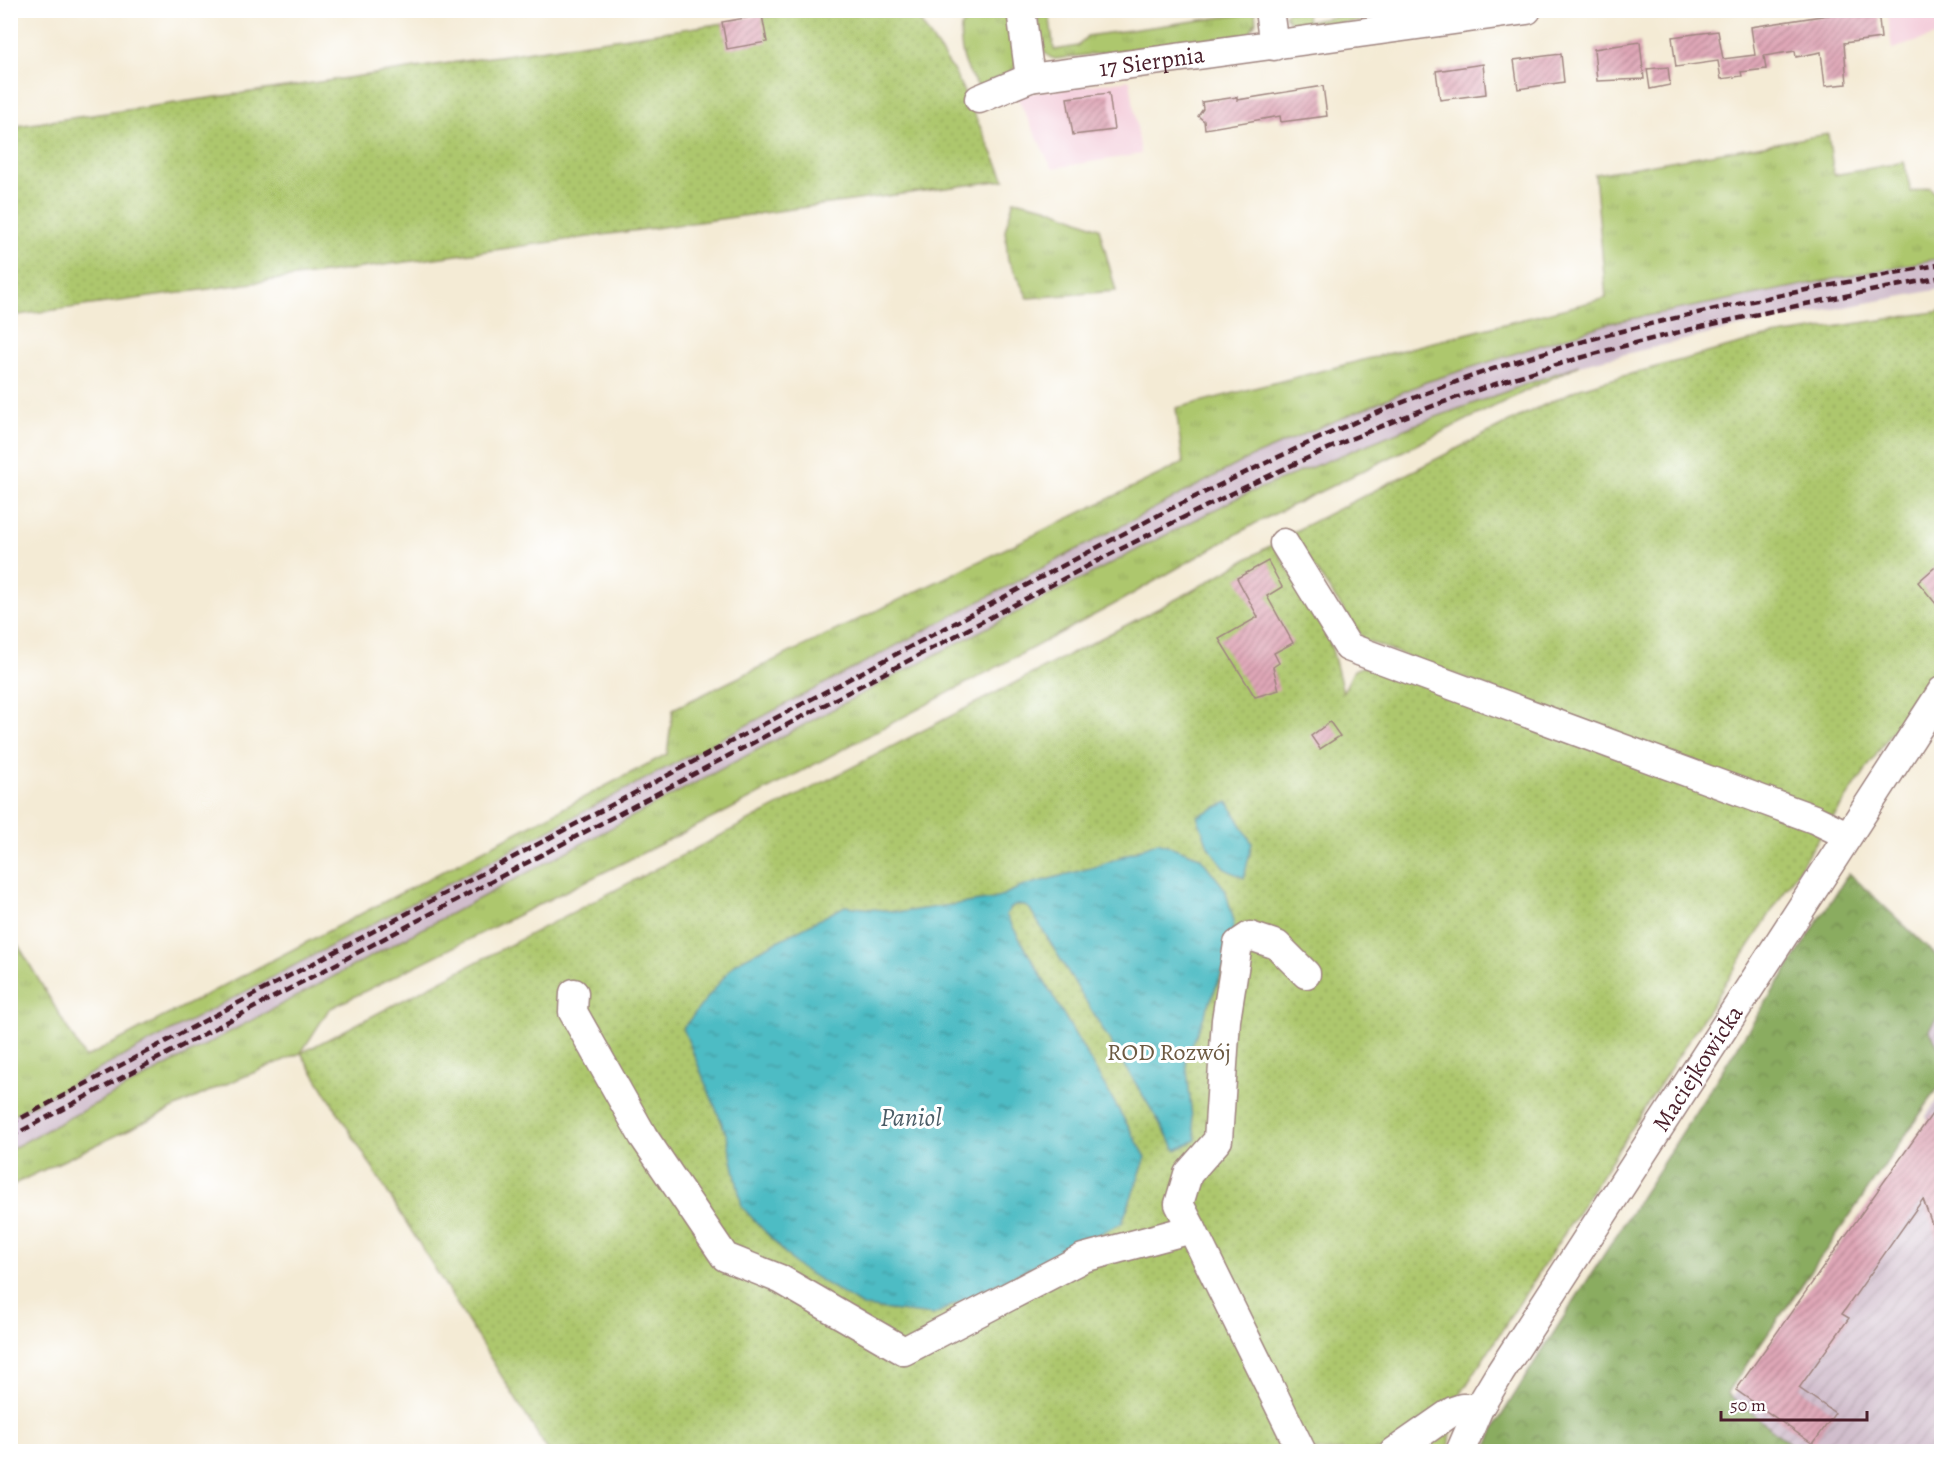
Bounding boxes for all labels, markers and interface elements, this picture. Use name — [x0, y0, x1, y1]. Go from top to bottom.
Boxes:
street label: 17 Sierpnia — [1097, 38, 1207, 84]
street label: Maciejkowicka — [1645, 998, 1751, 1138]
park label: ROD Rozwój — [1107, 1036, 1231, 1068]
water label: Paniol — [880, 1100, 942, 1135]
scale bar — [1721, 1384, 1866, 1422]
text: 50 m — [1730, 1393, 1766, 1417]

